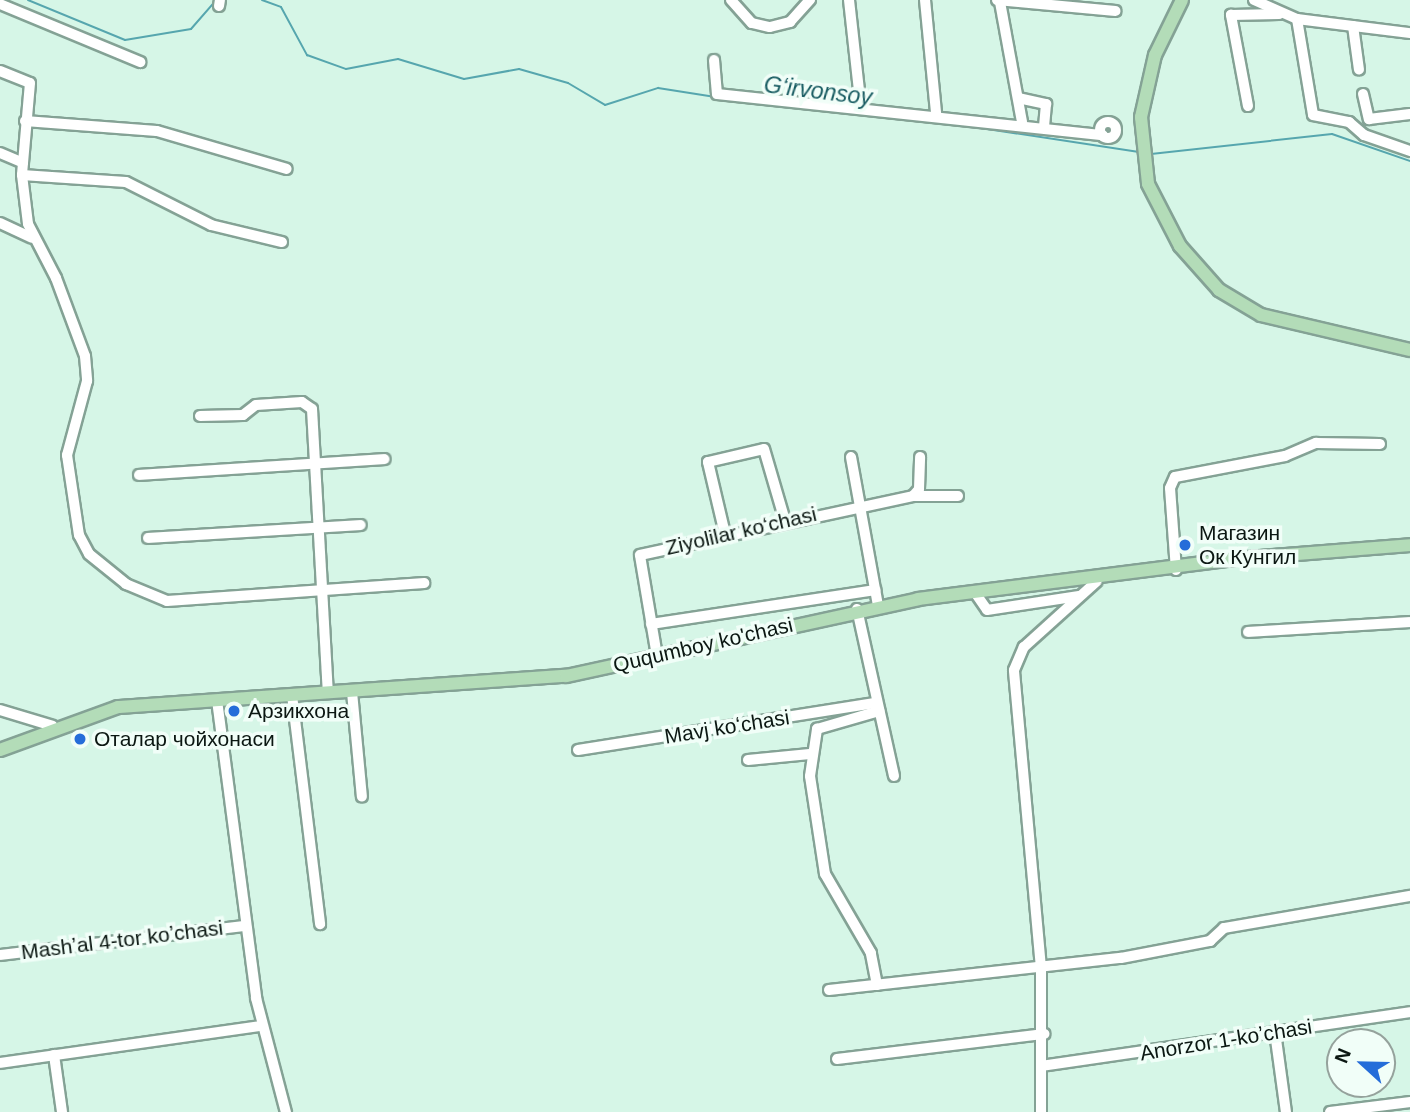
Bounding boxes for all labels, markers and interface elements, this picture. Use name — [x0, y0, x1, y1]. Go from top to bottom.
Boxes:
water label: G‘irvonsoy — [762, 71, 874, 111]
street label: Ziyolilar koʻchasi — [663, 501, 819, 561]
place label: Магазин Ок Кунгил — [1199, 520, 1296, 570]
marker: Магазин Ок Кунгил — [1177, 537, 1193, 553]
street label: Ququmboy ko'chasi — [611, 612, 795, 678]
place label: Арзикхона — [248, 698, 349, 724]
marker: Арзикхона — [226, 703, 242, 719]
street label: Mavj koʻchasi — [663, 705, 791, 749]
place label: Оталар чойхонаси — [94, 726, 275, 752]
marker: Оталар чойхонаси — [72, 731, 88, 747]
street label: Mashʼal 4-tor koʼchasi — [20, 915, 224, 965]
street label: Аnorzor 1-koʼchasi — [1138, 1014, 1314, 1066]
north arrow — [1326, 1028, 1396, 1098]
text: N — [1331, 1045, 1355, 1066]

